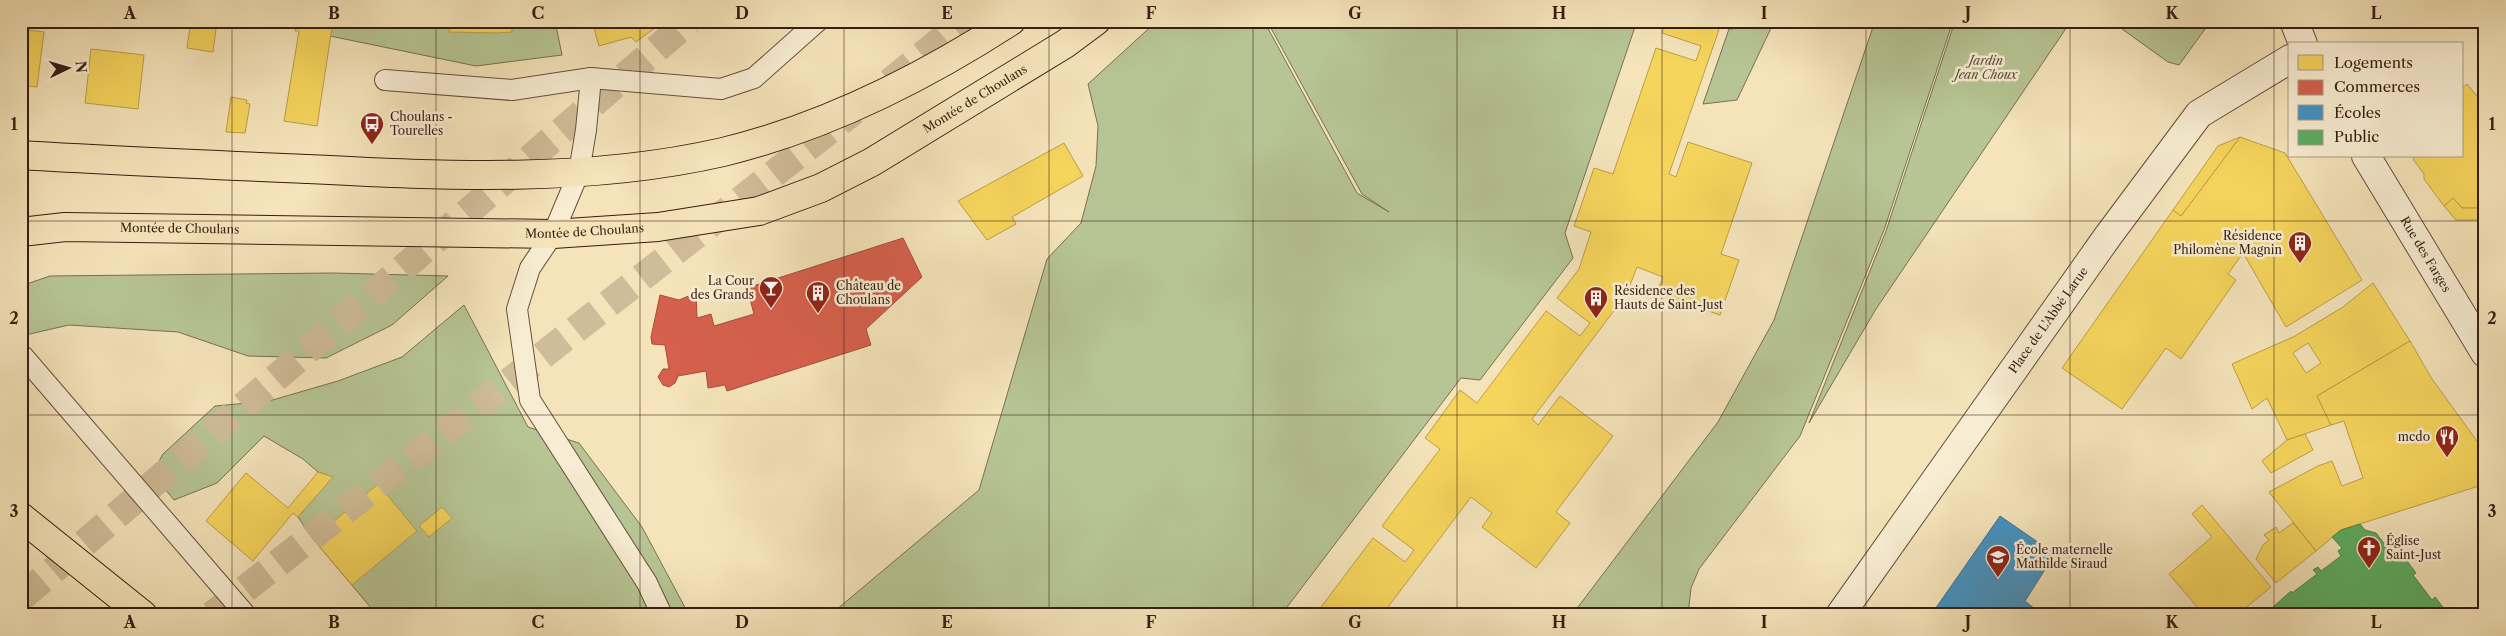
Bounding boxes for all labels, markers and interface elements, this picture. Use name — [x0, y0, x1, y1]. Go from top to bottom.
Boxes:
text: A — [123, 3, 137, 23]
text: B — [328, 3, 340, 23]
text: C — [532, 3, 544, 23]
text: D — [735, 3, 749, 23]
text: E — [941, 3, 953, 23]
text: F — [1146, 3, 1157, 23]
text: G — [1348, 3, 1362, 23]
text: H — [1552, 3, 1566, 23]
text: I — [1761, 3, 1768, 23]
text: J — [1962, 3, 1971, 23]
text: K — [2166, 3, 2180, 23]
text: L — [2370, 3, 2382, 23]
north arrow — [42, 42, 92, 92]
legend — [2288, 42, 2464, 158]
park label: Jardin Jean Choux — [1951, 53, 2018, 82]
text: Logements — [2334, 53, 2413, 72]
text: N — [71, 60, 90, 74]
street label: Montée de Choulans — [920, 61, 1030, 136]
text: Commerces — [2334, 77, 2420, 96]
text: Écoles — [2334, 103, 2381, 122]
place label: Choulans - Tourelles — [390, 109, 453, 138]
bus stop icon: Choulans - Tourelles — [359, 111, 385, 145]
text: 1 — [10, 114, 18, 134]
text: 1 — [2488, 114, 2496, 134]
text: Public — [2334, 127, 2379, 146]
street label: Rue des Farges — [2397, 214, 2454, 295]
street label: Montée de Choulans — [120, 220, 239, 236]
street label: Montée de Choulans — [525, 220, 644, 241]
place label: Résidence Philomène Magnin — [2173, 228, 2282, 257]
building icon: Résidence Philomène Magnin — [2287, 230, 2313, 264]
street label: Place de L'Abbé Larue — [2005, 264, 2091, 376]
place label: La Cour des Grands — [691, 273, 754, 302]
bar icon: La Cour des Grands — [758, 275, 784, 309]
place label: Château de Choulans — [836, 278, 901, 307]
building icon: Château de Choulans — [805, 280, 831, 314]
place label: Résidence des Hauts de Saint-Just — [1614, 283, 1724, 312]
building icon: Résidence des Hauts de Saint-Just — [1583, 285, 1609, 319]
text: 2 — [9, 308, 19, 328]
text: 2 — [2487, 308, 2497, 328]
restaurant icon: mcdo — [2434, 424, 2460, 458]
place label: mcdo — [2398, 429, 2430, 444]
text: 3 — [9, 501, 19, 521]
text: 3 — [2487, 501, 2497, 521]
place label: Église Saint-Just — [2386, 532, 2442, 562]
church icon: Église Saint-Just — [2356, 535, 2382, 569]
place label: École maternelle Mathilde Siraud — [2016, 541, 2113, 571]
school or university icon: École maternelle Mathilde Siraud — [1985, 544, 2011, 578]
text: A — [123, 612, 137, 632]
text: B — [328, 612, 340, 632]
text: C — [532, 612, 544, 632]
text: D — [735, 612, 749, 632]
text: E — [941, 612, 953, 632]
text: F — [1146, 612, 1157, 632]
text: G — [1348, 612, 1362, 632]
text: H — [1552, 612, 1566, 632]
text: I — [1761, 612, 1768, 632]
text: J — [1962, 612, 1971, 632]
text: K — [2166, 612, 2180, 632]
text: L — [2370, 612, 2382, 632]

